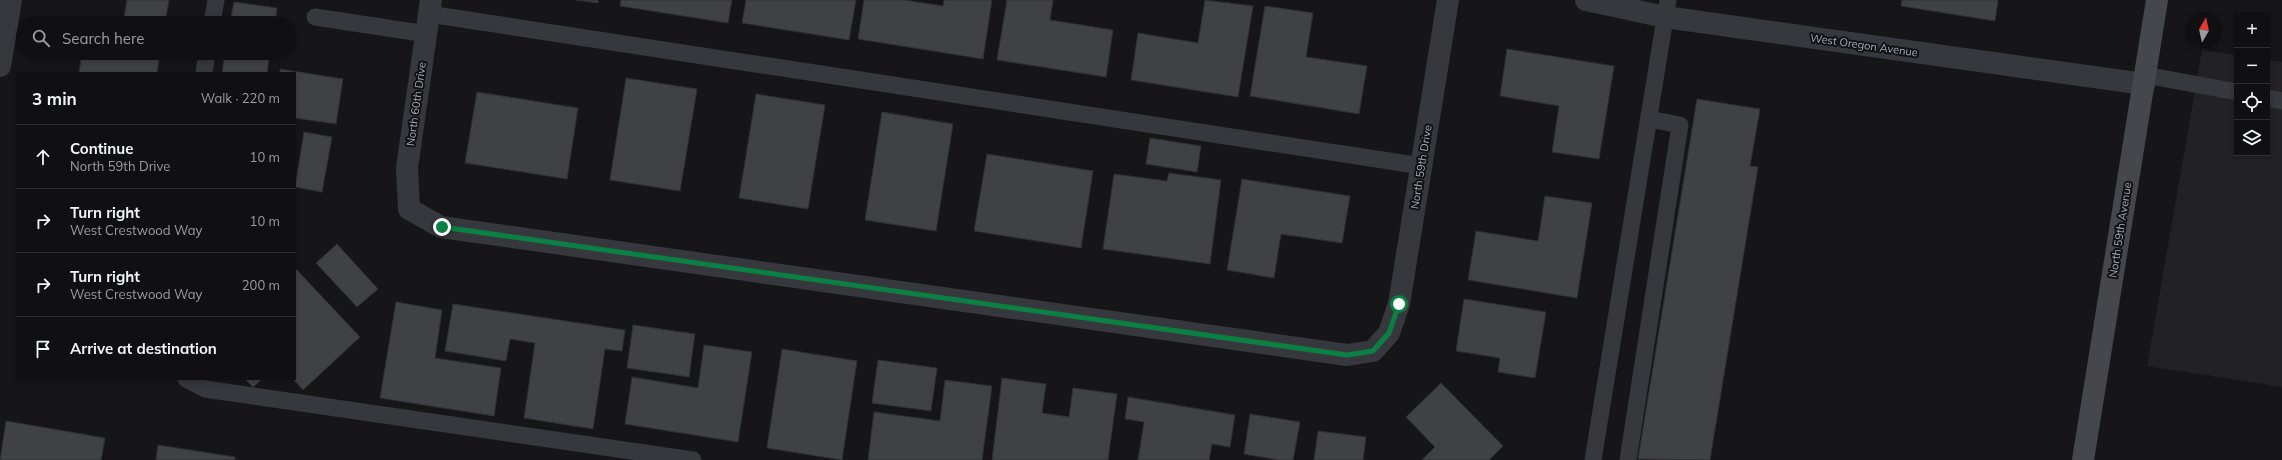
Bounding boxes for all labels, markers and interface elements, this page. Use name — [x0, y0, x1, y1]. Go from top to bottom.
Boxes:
north arrow — [2186, 12, 2222, 48]
map controls — [2234, 12, 2270, 156]
button: + — [2234, 12, 2270, 48]
search box — [16, 16, 296, 60]
icon: search — [30, 27, 52, 49]
text: Search here — [62, 29, 144, 48]
street label: West Oregon Avenue — [1809, 31, 1919, 59]
button: − — [2234, 48, 2270, 84]
street label: North 60th Drive — [403, 61, 429, 147]
button: locate — [2234, 84, 2270, 120]
text: 3 min — [32, 88, 77, 109]
text: Walk · 220 m — [201, 90, 280, 106]
button: layers — [2234, 120, 2270, 156]
street label: North 59th Drive — [1407, 124, 1435, 210]
text: Continue — [70, 139, 133, 158]
icon: ahead — [32, 146, 54, 168]
text: 10 m — [250, 149, 280, 165]
text: North 59th Drive — [70, 158, 170, 174]
street label: North 59th Avenue — [2106, 181, 2134, 279]
text: Turn right — [70, 203, 140, 222]
icon: right — [32, 210, 54, 232]
text: 10 m — [250, 213, 280, 229]
route end — [433, 218, 451, 236]
text: West Crestwood Way — [70, 222, 202, 238]
text: Turn right — [70, 267, 140, 286]
icon: right — [32, 274, 54, 296]
text: 200 m — [242, 277, 280, 293]
text: West Crestwood Way — [70, 286, 202, 302]
route start — [1390, 295, 1408, 313]
icon: arrive — [32, 338, 54, 360]
text: Arrive at destination — [70, 339, 217, 358]

